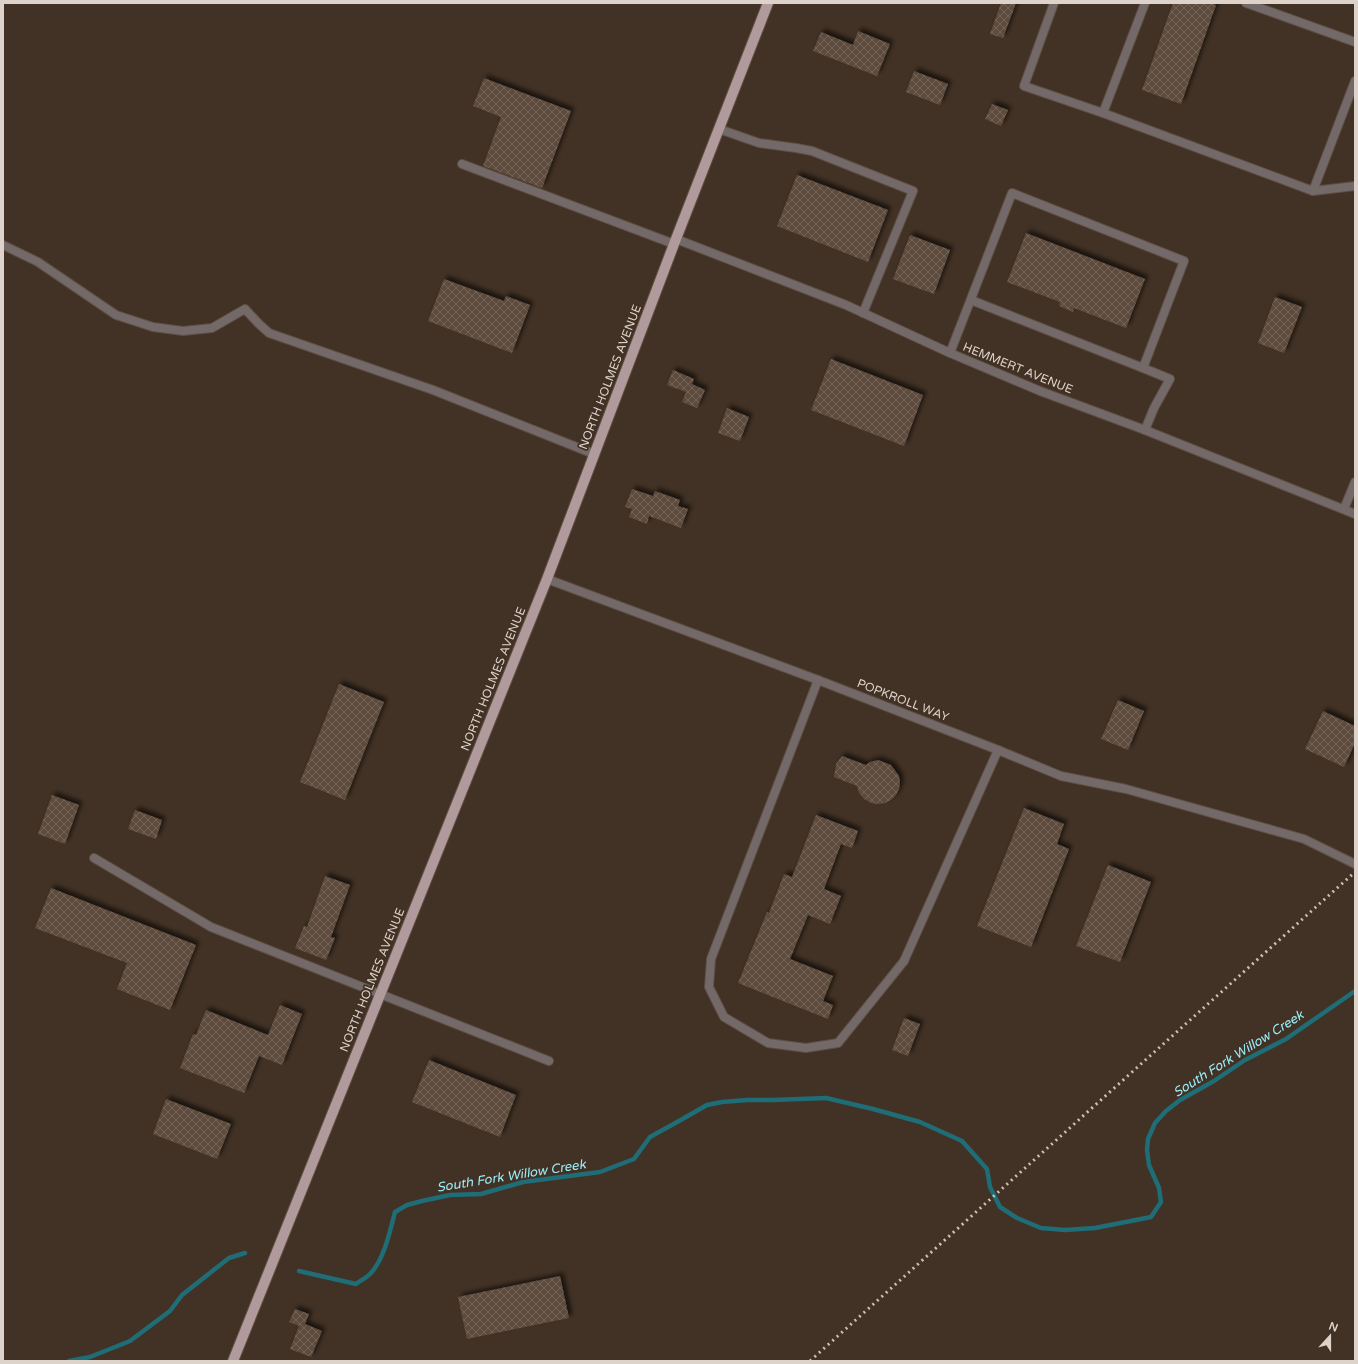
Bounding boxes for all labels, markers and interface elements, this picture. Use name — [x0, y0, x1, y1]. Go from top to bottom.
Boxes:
street label: NORTH HOLMES AVENUE — [576, 302, 644, 451]
street label: HEMMERT AVENUE — [961, 340, 1075, 397]
street label: NORTH HOLMES AVENUE — [458, 605, 528, 753]
street label: POPKROLL WAY — [855, 676, 951, 724]
street label: NORTH HOLMES AVENUE — [337, 906, 407, 1054]
water label: South Fork Willow Creek — [1170, 1007, 1307, 1101]
water label: South Fork Willow Creek — [436, 1156, 588, 1196]
north arrow — [1310, 1316, 1350, 1356]
text: N — [1327, 1319, 1340, 1335]

